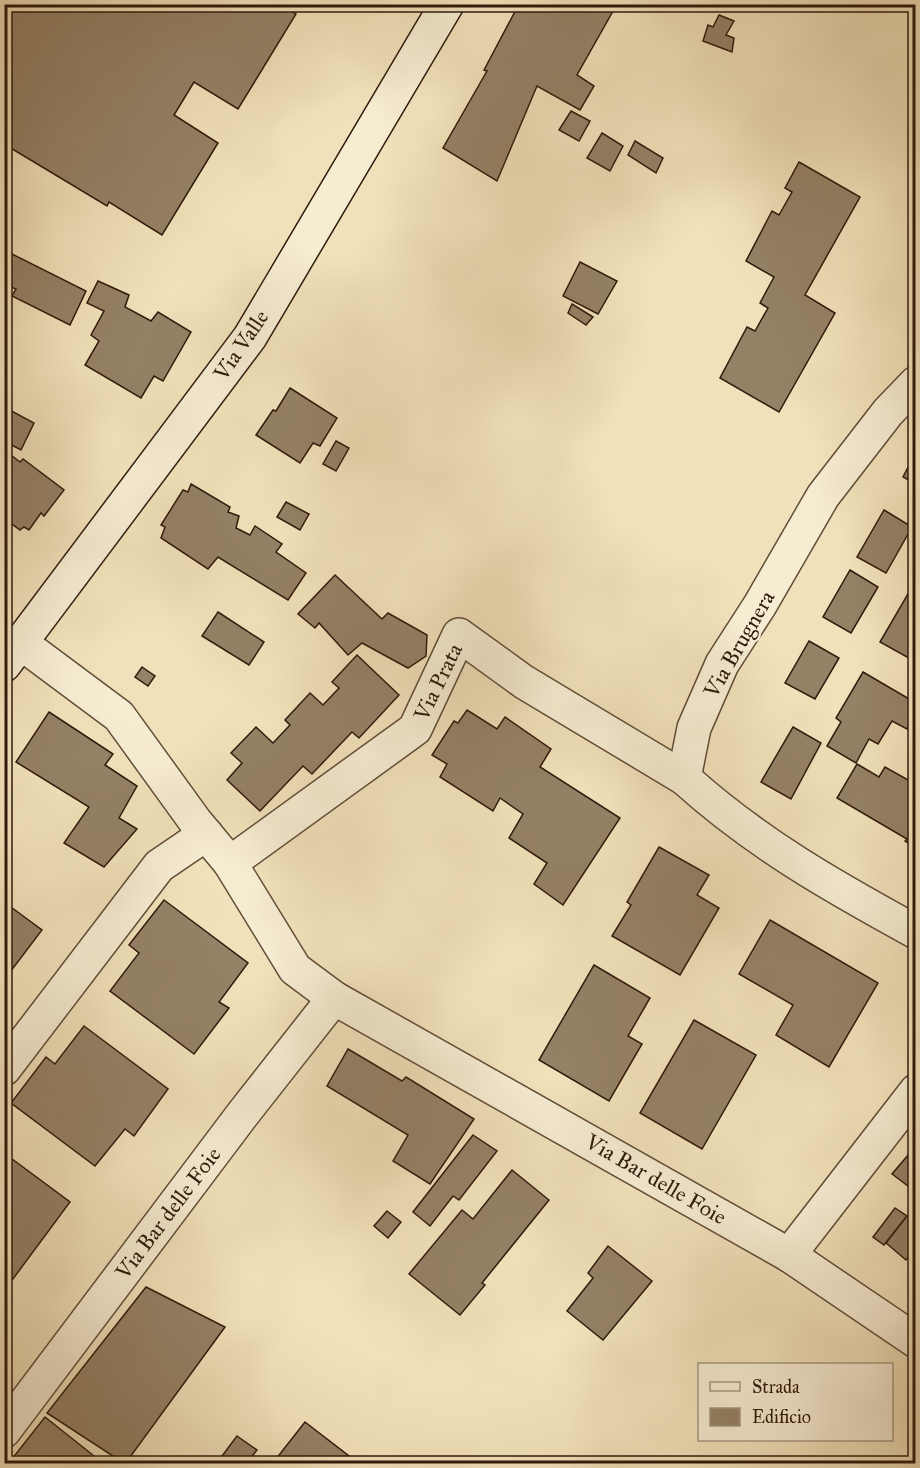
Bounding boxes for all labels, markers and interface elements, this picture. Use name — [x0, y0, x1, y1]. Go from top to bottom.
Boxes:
street label: Via Valle — [207, 305, 274, 386]
street label: Via Brugnera — [697, 585, 781, 703]
street label: Via Prata — [407, 638, 469, 726]
street label: Via Bar delle Foie — [580, 1127, 731, 1230]
street label: Via Bar delle Foie — [109, 1142, 226, 1285]
legend — [698, 1363, 893, 1441]
text: Strada — [752, 1376, 800, 1398]
text: Edificio — [752, 1406, 811, 1428]

